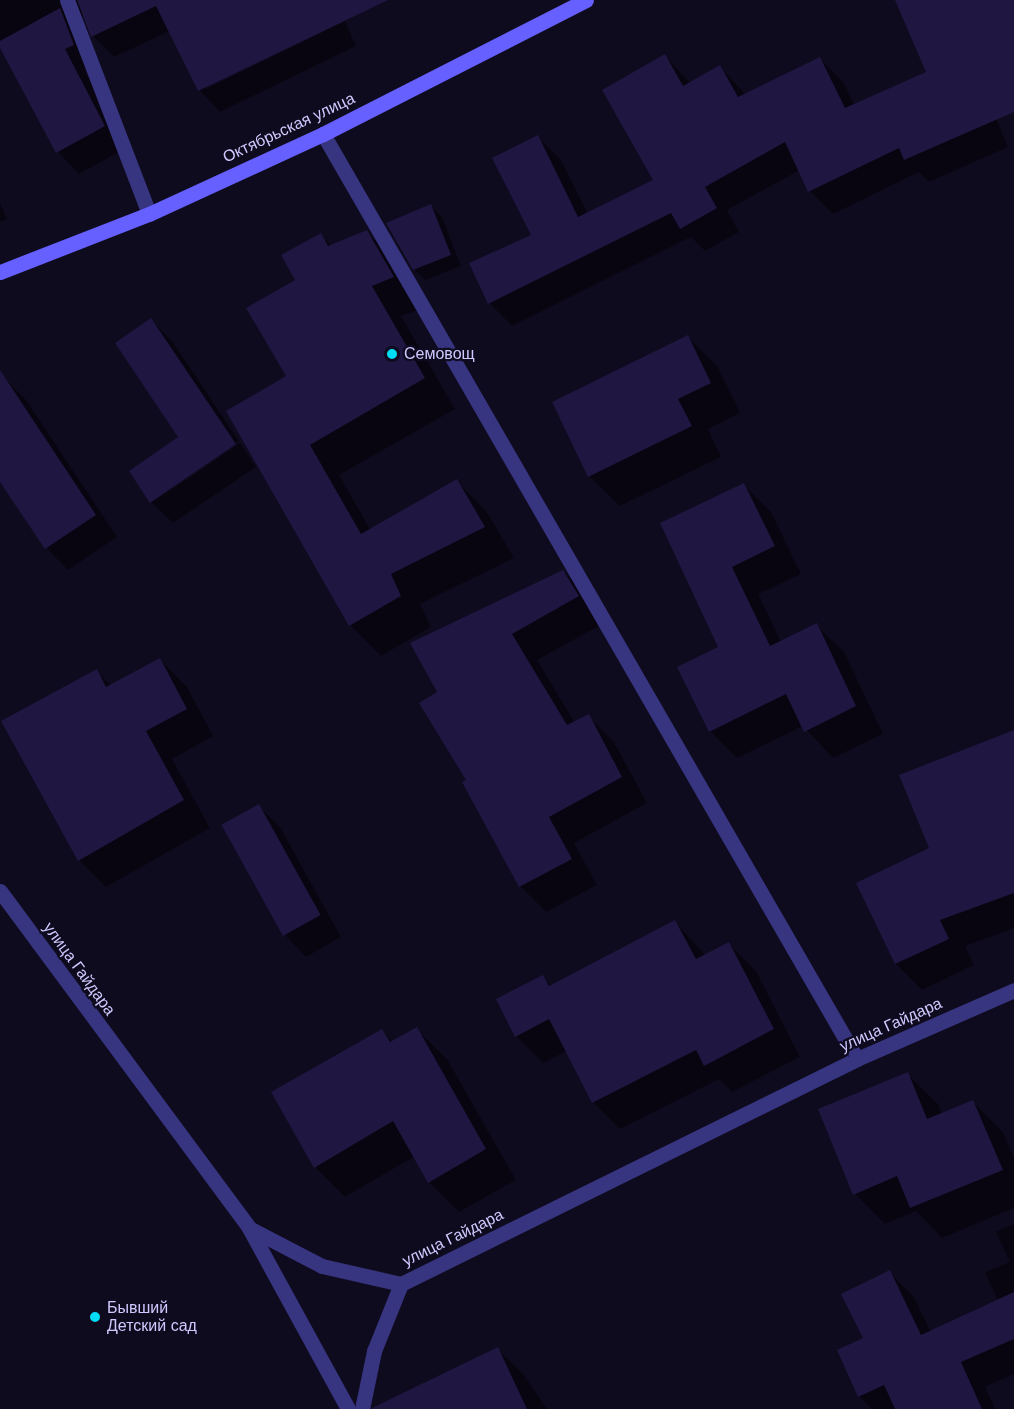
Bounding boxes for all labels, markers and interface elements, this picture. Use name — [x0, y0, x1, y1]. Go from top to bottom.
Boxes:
street label: Октябрьская улица — [220, 89, 358, 167]
place label: Семовощ — [404, 344, 475, 364]
marker: Семовощ — [385, 347, 399, 361]
street label: улица Гайдара — [39, 919, 119, 1019]
street label: улица Гайдара — [837, 994, 945, 1056]
street label: улица Гайдара — [399, 1205, 507, 1271]
place label: Бывший Детский сад — [107, 1298, 197, 1336]
marker: Бывший Детский сад — [88, 1310, 102, 1324]

